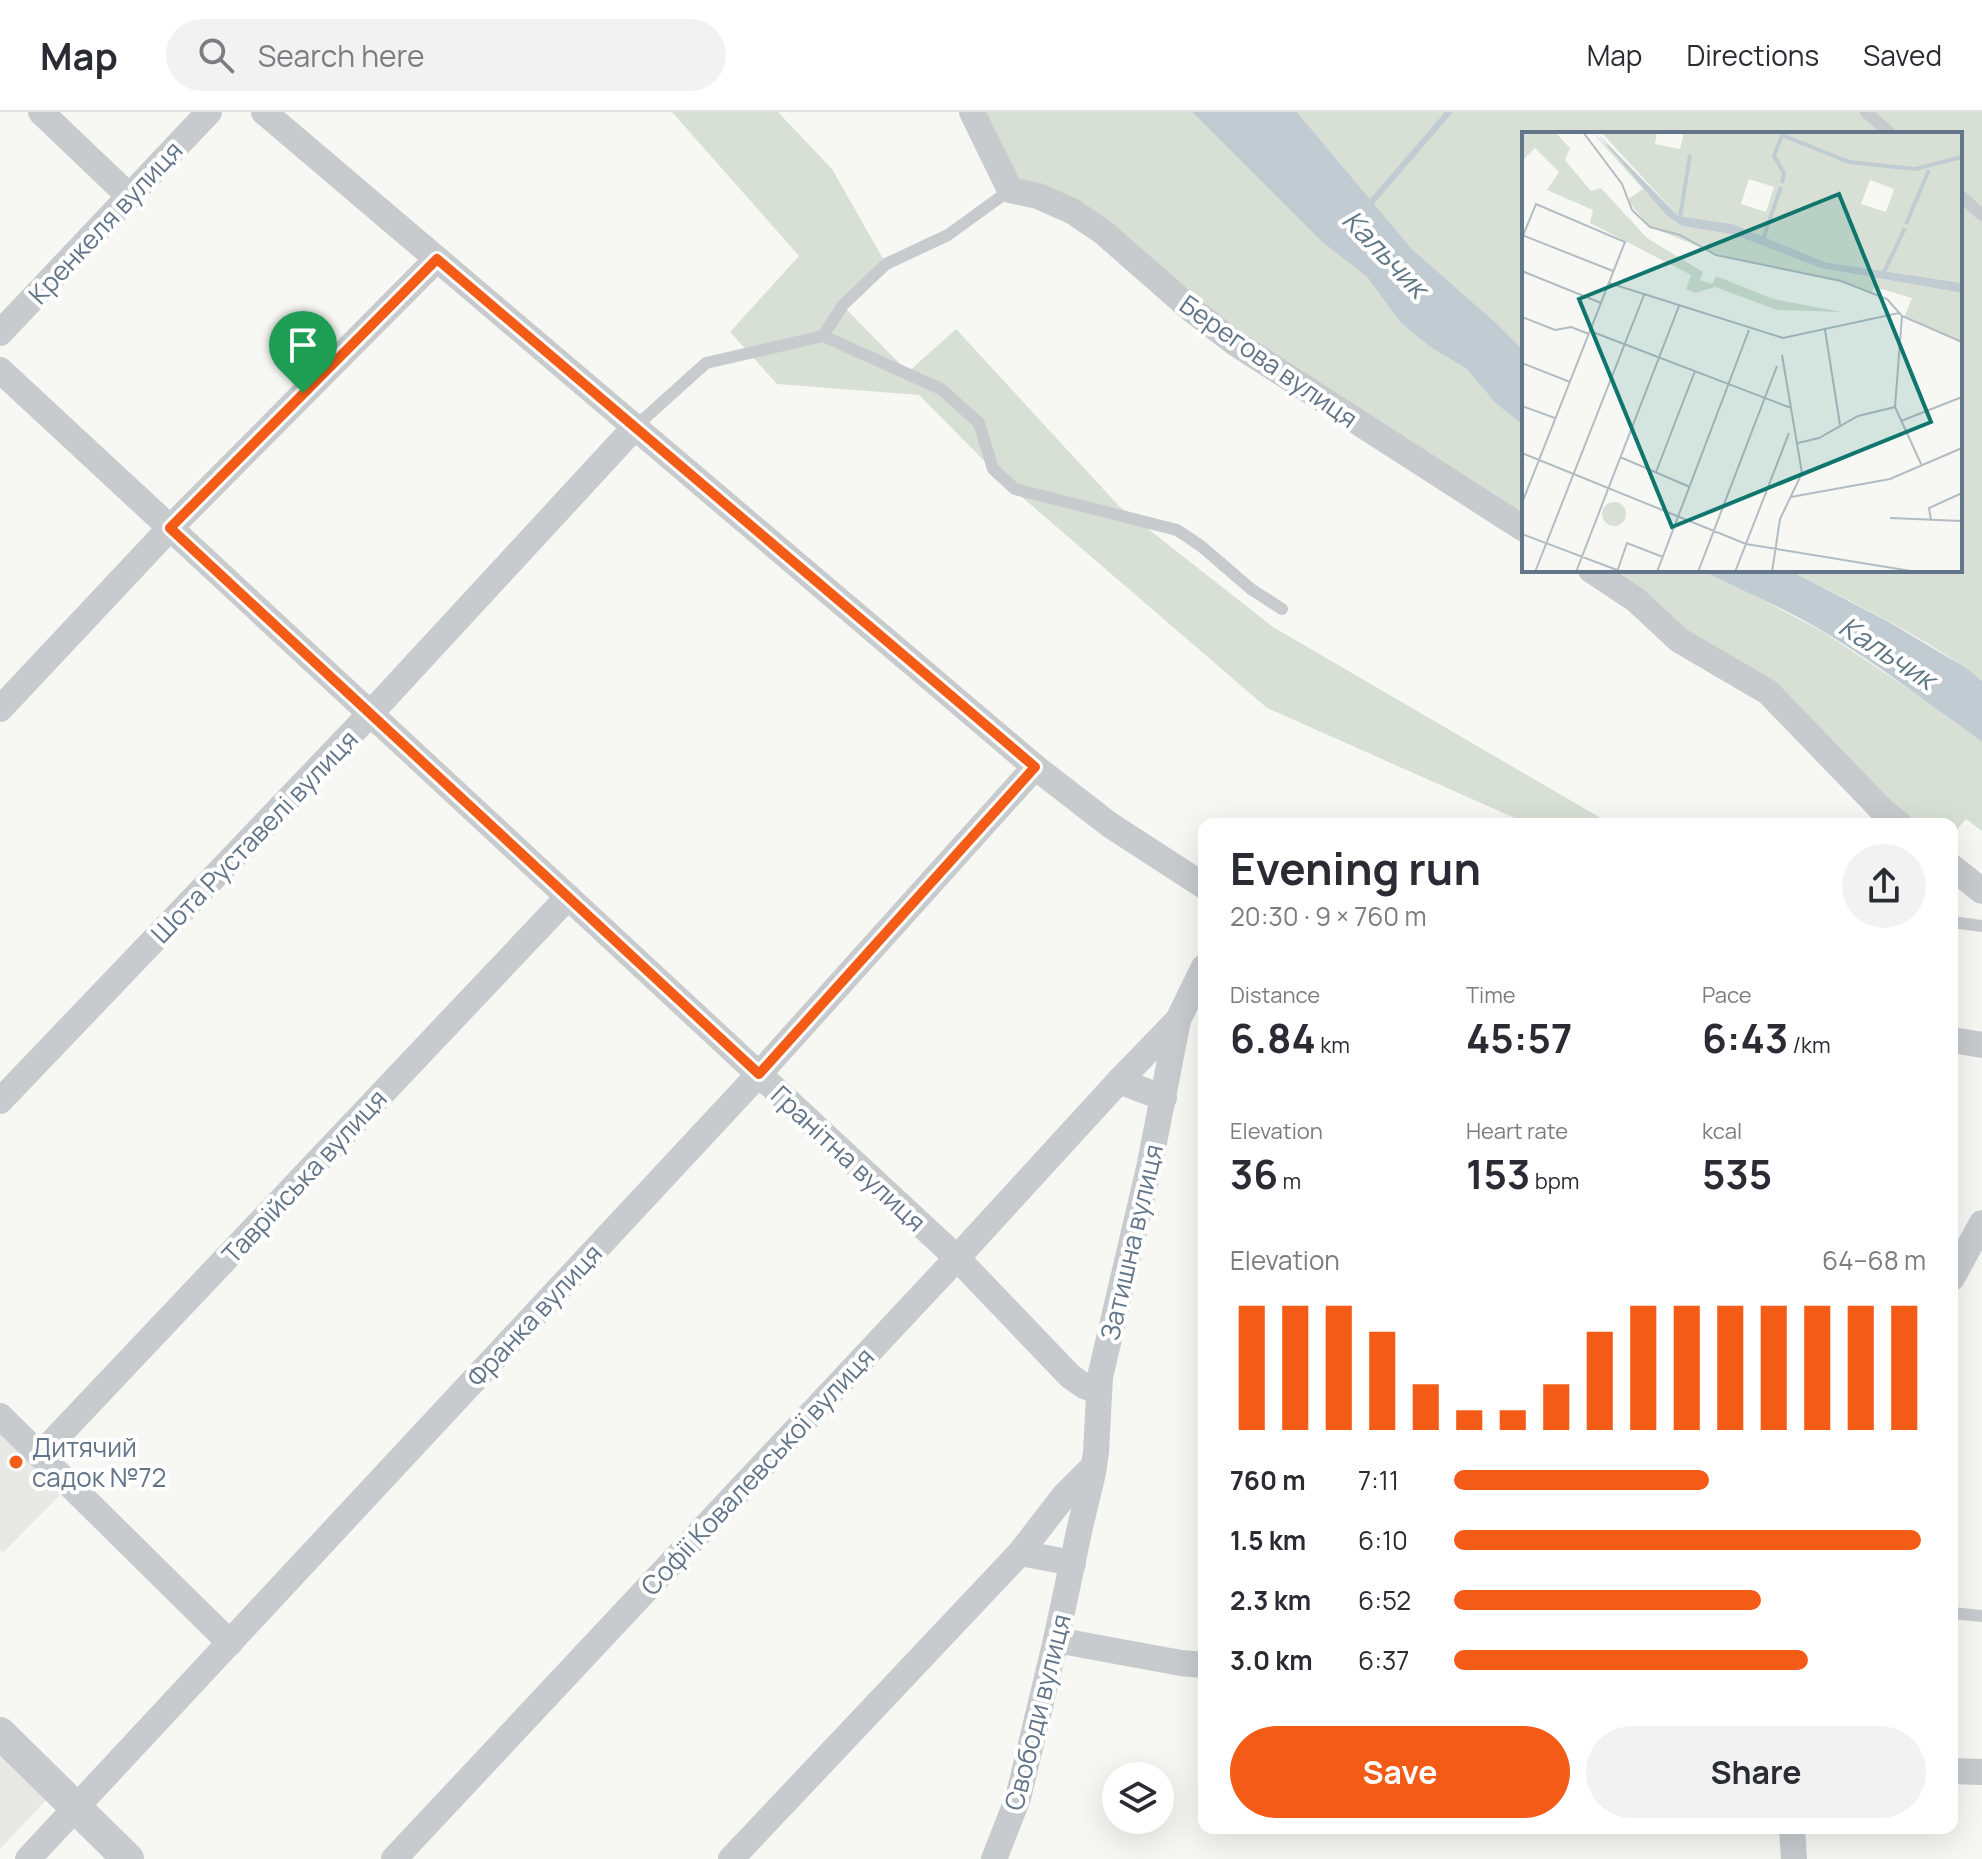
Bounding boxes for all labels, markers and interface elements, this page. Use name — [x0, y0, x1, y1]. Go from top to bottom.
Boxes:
search box — [166, 19, 726, 91]
text: Map — [40, 29, 118, 81]
icon: search — [194, 33, 238, 77]
text: Search here — [258, 35, 425, 76]
text: Map — [1587, 36, 1642, 74]
text: Directions — [1686, 36, 1819, 74]
text: Saved — [1863, 36, 1942, 74]
inset map — [1522, 132, 1962, 572]
street label: Кренкеля вулиця — [20, 133, 190, 311]
water label: Кальчик — [1335, 201, 1440, 308]
street label: Берегова вулиця — [1173, 286, 1365, 436]
pin — [269, 311, 337, 393]
icon: arrive — [281, 323, 325, 367]
water label: Кальчик — [1832, 607, 1947, 700]
street label: Шота Руставелі вулиця — [143, 722, 365, 950]
text: Evening run — [1230, 838, 1481, 898]
button: share — [1842, 844, 1926, 928]
text: 20:30 · 9 × 760 m — [1230, 898, 1426, 934]
text: Distance — [1230, 980, 1320, 1010]
text: Time — [1466, 980, 1516, 1010]
text: Pace — [1702, 980, 1752, 1010]
text: 6.84 — [1230, 1010, 1316, 1065]
text: 45:57 — [1466, 1010, 1572, 1065]
text: 6:43 — [1702, 1010, 1788, 1065]
text: km — [1316, 1030, 1350, 1060]
text: /km — [1788, 1030, 1831, 1060]
street label: Гранітна вулиця — [764, 1077, 934, 1239]
street label: Таврійська вулиця — [214, 1081, 394, 1271]
text: Elevation — [1230, 1116, 1323, 1146]
text: Heart rate — [1466, 1116, 1568, 1146]
text: kcal — [1702, 1116, 1742, 1146]
street label: Затишна вулиця — [1091, 1141, 1171, 1343]
text: 36 — [1230, 1146, 1278, 1201]
text: 153 — [1466, 1146, 1530, 1201]
text: 535 — [1702, 1146, 1772, 1201]
text: m — [1278, 1166, 1301, 1196]
text: bpm — [1530, 1166, 1579, 1196]
street label: Франка вулиця — [458, 1236, 610, 1394]
text: Elevation — [1230, 1242, 1340, 1278]
text: 64–68 m — [1822, 1242, 1926, 1278]
street label: Софії Ковалевської вулиця — [632, 1339, 882, 1603]
place label: Дитячий садок №72 — [32, 1429, 166, 1495]
marker: Дитячий садок №72 — [7, 1453, 25, 1471]
text: 760 m — [1230, 1462, 1306, 1498]
text: 7:11 — [1358, 1462, 1399, 1498]
text: 1.5 km — [1230, 1522, 1306, 1558]
text: 6:10 — [1358, 1522, 1408, 1558]
text: 2.3 km — [1230, 1582, 1311, 1618]
text: 6:52 — [1358, 1582, 1411, 1618]
street label: Свободи вулиця — [995, 1610, 1079, 1814]
text: 3.0 km — [1230, 1642, 1313, 1678]
text: 6:37 — [1358, 1642, 1409, 1678]
button: Save — [1230, 1726, 1570, 1818]
button: Share — [1586, 1726, 1926, 1818]
map controls — [1102, 1762, 1174, 1834]
button: layers — [1102, 1762, 1174, 1834]

